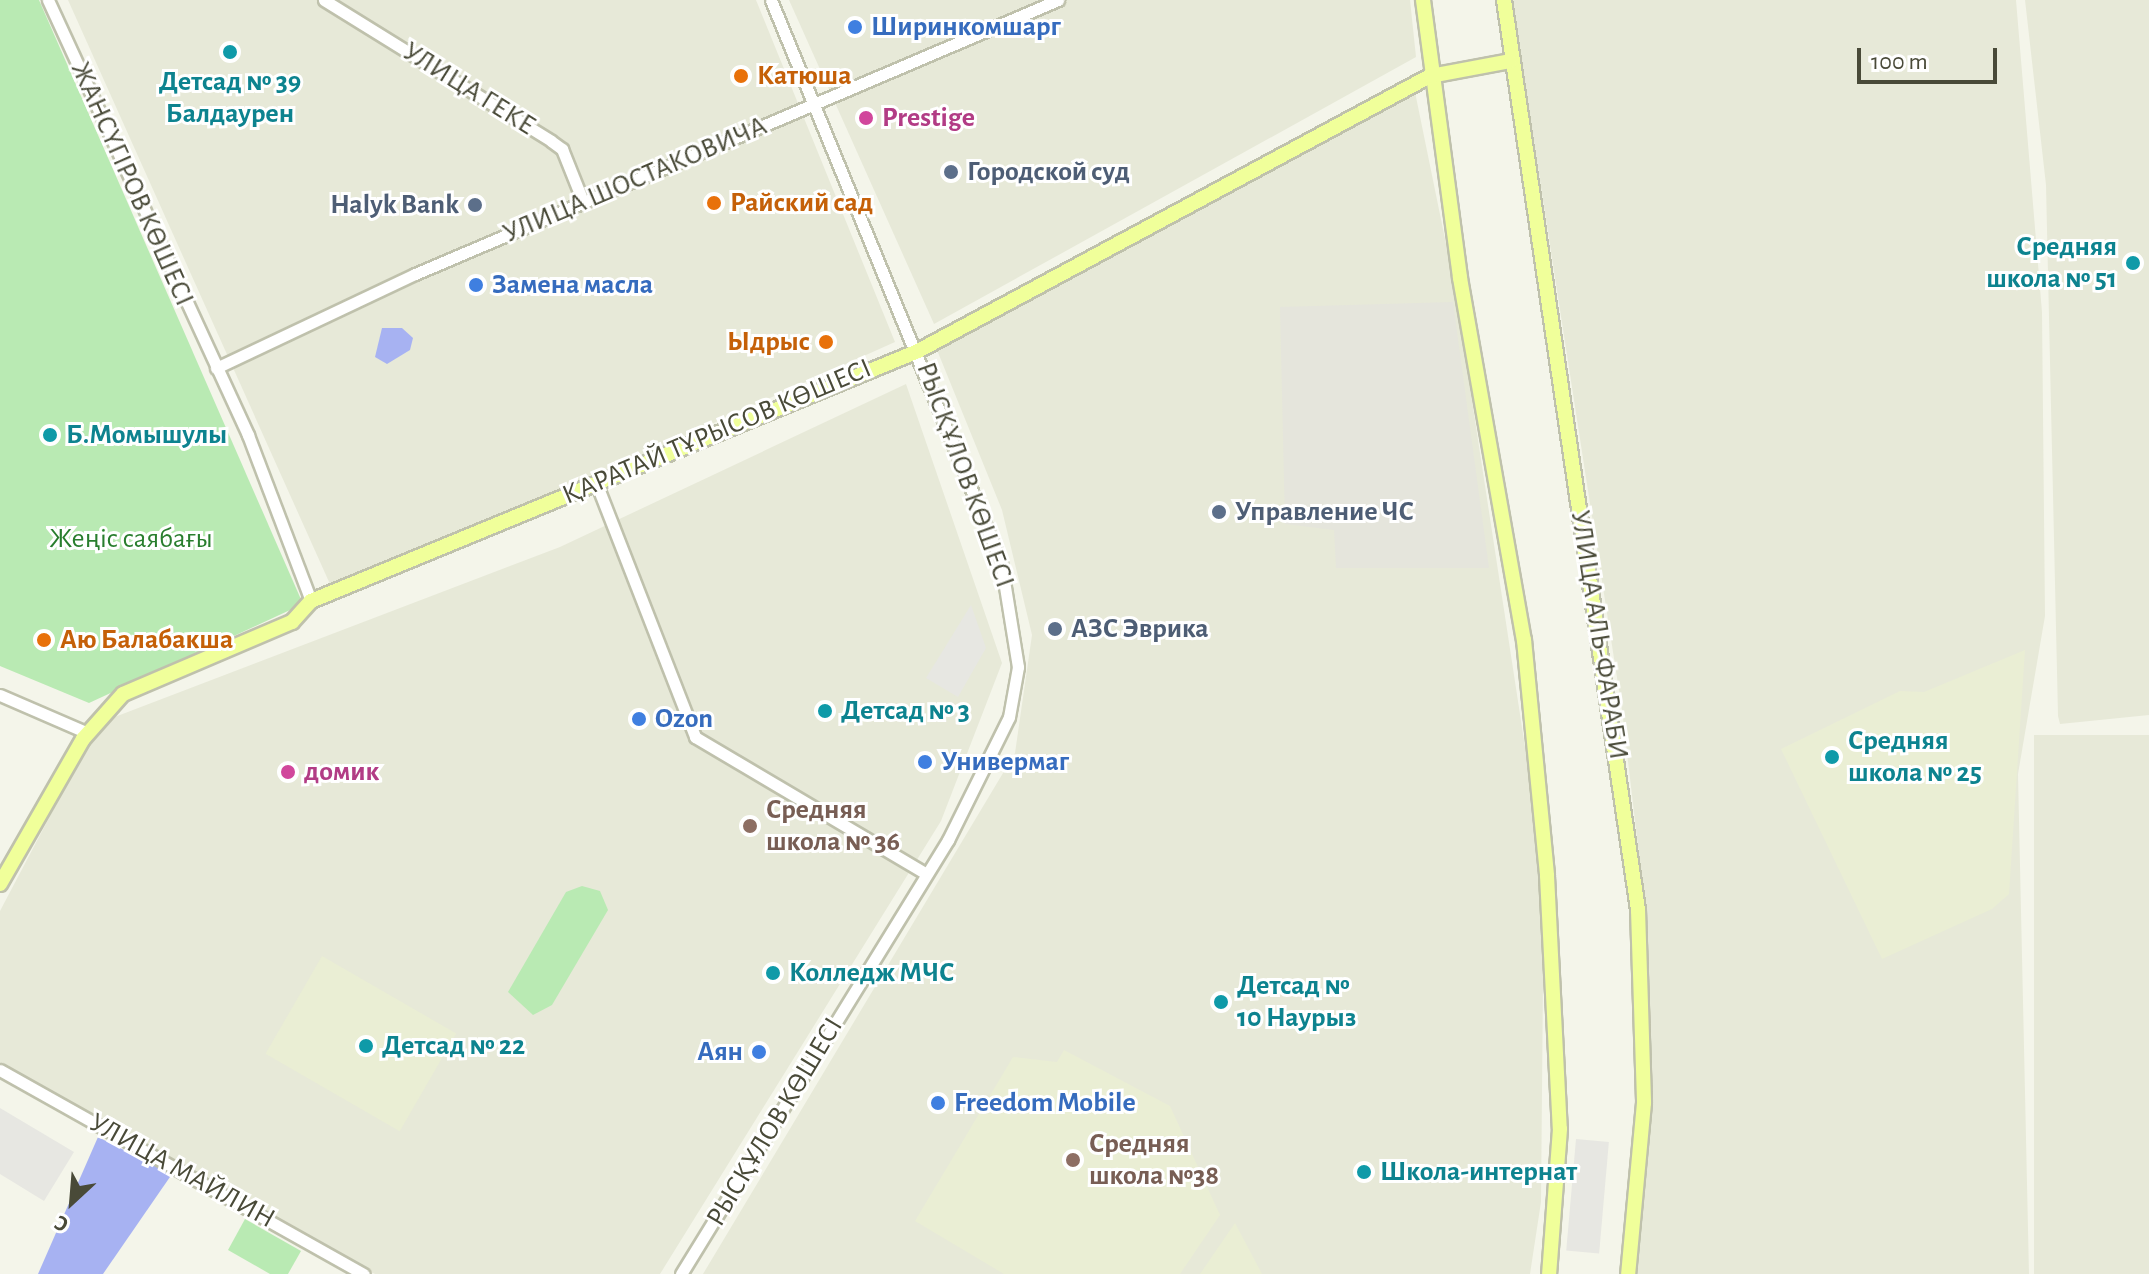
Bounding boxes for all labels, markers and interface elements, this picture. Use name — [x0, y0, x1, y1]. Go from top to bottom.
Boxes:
place label: Ширинкомшарг — [871, 10, 1061, 44]
marker: Ширинкомшарг — [846, 18, 864, 36]
scale bar — [1861, 32, 2001, 82]
street label: УЛИЦА ГЕКЕ — [396, 35, 542, 143]
marker: Детсад № 39 Балдаурен — [221, 43, 239, 61]
text: 100 m — [1871, 50, 1928, 74]
street label: ЖАНСҮГІРОВ КӨШЕСІ — [63, 57, 201, 311]
place label: Катюша — [757, 59, 851, 93]
place label: Детсад № 39 Балдаурен — [159, 65, 301, 131]
marker: Катюша — [732, 67, 750, 85]
place label: Prestige — [882, 101, 975, 135]
street label: УЛИЦА ШОСТАКОВИЧА — [498, 109, 772, 251]
marker: Prestige — [857, 109, 875, 127]
place label: Городской суд — [967, 155, 1130, 189]
marker: Городской суд — [942, 163, 960, 181]
place label: Райский сад — [730, 186, 873, 220]
place label: Halyk Bank — [330, 188, 459, 222]
marker: Райский сад — [705, 194, 723, 212]
marker: Halyk Bank — [466, 196, 484, 214]
place label: Средняя школа № 51 — [1986, 230, 2117, 296]
marker: Средняя школа № 51 — [2124, 254, 2142, 272]
place label: Замена масла — [492, 268, 653, 302]
marker: Замена масла — [467, 276, 485, 294]
place label: Ыдрыс — [728, 325, 810, 359]
marker: Ыдрыс — [817, 333, 835, 351]
street label: ҚАРАТАЙ ТҰРЫСОВ КӨШЕСІ — [557, 352, 877, 512]
street label: РЫСҚҰЛОВ КӨШЕСІ — [909, 358, 1021, 592]
place label: Б.Момышулы — [66, 418, 227, 452]
marker: Б.Момышулы — [41, 426, 59, 444]
place label: Управление ЧС — [1235, 495, 1414, 529]
marker: Управление ЧС — [1210, 503, 1228, 521]
street label: УЛИЦА АЛЬ-ФАРАБИ — [1563, 508, 1635, 762]
park label: Жеңіс саябағы — [49, 522, 213, 556]
place label: АЗС Эврика — [1071, 612, 1209, 646]
marker: АЗС Эврика — [1046, 620, 1064, 638]
place label: Аю Балабакша — [60, 623, 233, 657]
marker: Аю Балабакша — [35, 631, 53, 649]
place label: Детсад № 3 — [841, 694, 970, 728]
place label: Ozon — [655, 702, 713, 736]
marker: Детсад № 3 — [816, 702, 834, 720]
marker: Ozon — [630, 710, 648, 728]
place label: Средняя школа № 25 — [1848, 724, 1982, 790]
place label: Универмаг — [941, 745, 1069, 779]
marker: Средняя школа № 25 — [1823, 748, 1841, 766]
marker: Универмаг — [916, 753, 934, 771]
place label: домик — [304, 755, 379, 789]
marker: домик — [279, 763, 297, 781]
place label: Средняя школа № 36 — [766, 793, 900, 859]
marker: Средняя школа № 36 — [741, 817, 759, 835]
place label: Колледж МЧС — [789, 956, 955, 990]
marker: Колледж МЧС — [764, 964, 782, 982]
place label: Детсад № 10 Наурыз — [1237, 969, 1356, 1035]
marker: Детсад № 10 Наурыз — [1212, 993, 1230, 1011]
street label: РЫСҚҰЛОВ КӨШЕСІ — [699, 1011, 851, 1233]
place label: Детсад № 22 — [382, 1029, 525, 1063]
place label: Аян — [697, 1035, 743, 1069]
marker: Детсад № 22 — [357, 1037, 375, 1055]
marker: Аян — [750, 1043, 768, 1061]
place label: Freedom Mobile — [954, 1086, 1136, 1120]
marker: Freedom Mobile — [929, 1094, 947, 1112]
street label: УЛИЦА МАЙЛИН — [83, 1106, 281, 1236]
place label: Средняя школа №38 — [1089, 1127, 1219, 1193]
marker: Средняя школа №38 — [1064, 1151, 1082, 1169]
place label: Школа-интернат — [1380, 1155, 1577, 1189]
north arrow — [32, 1162, 112, 1242]
marker: Школа-интернат — [1355, 1163, 1373, 1181]
text: С — [51, 1211, 72, 1236]

